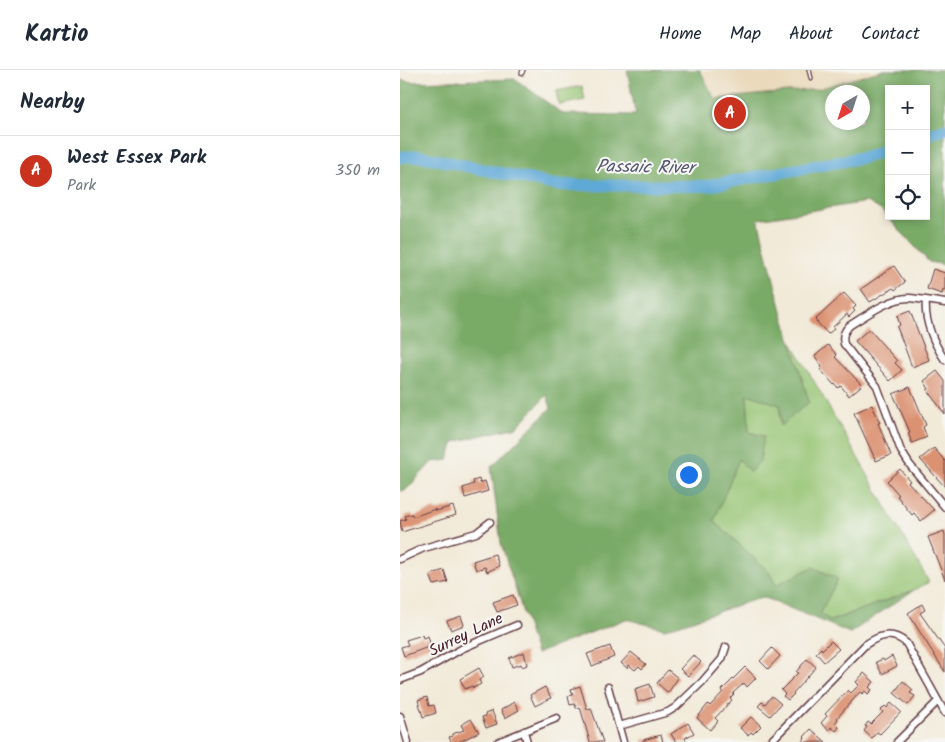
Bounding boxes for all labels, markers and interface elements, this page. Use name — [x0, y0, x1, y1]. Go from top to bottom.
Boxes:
text: Kartio — [25, 15, 88, 54]
text: Home — [659, 20, 702, 49]
text: Map — [730, 20, 761, 49]
text: About — [789, 20, 833, 49]
text: Contact — [861, 20, 920, 49]
north arrow — [825, 85, 870, 130]
map controls — [885, 85, 930, 220]
button: + — [885, 85, 930, 130]
text: Nearby — [20, 86, 85, 119]
pin: A — [714, 94, 746, 132]
button: − — [885, 130, 930, 175]
text: West Essex Park — [67, 143, 206, 173]
water label: Passaic River — [596, 153, 698, 183]
text: A — [31, 158, 41, 183]
text: 350 m — [335, 158, 380, 183]
text: Park — [67, 173, 96, 198]
button: locate — [885, 175, 930, 220]
your location — [676, 462, 702, 488]
street label: Surrey Lane — [425, 606, 507, 664]

